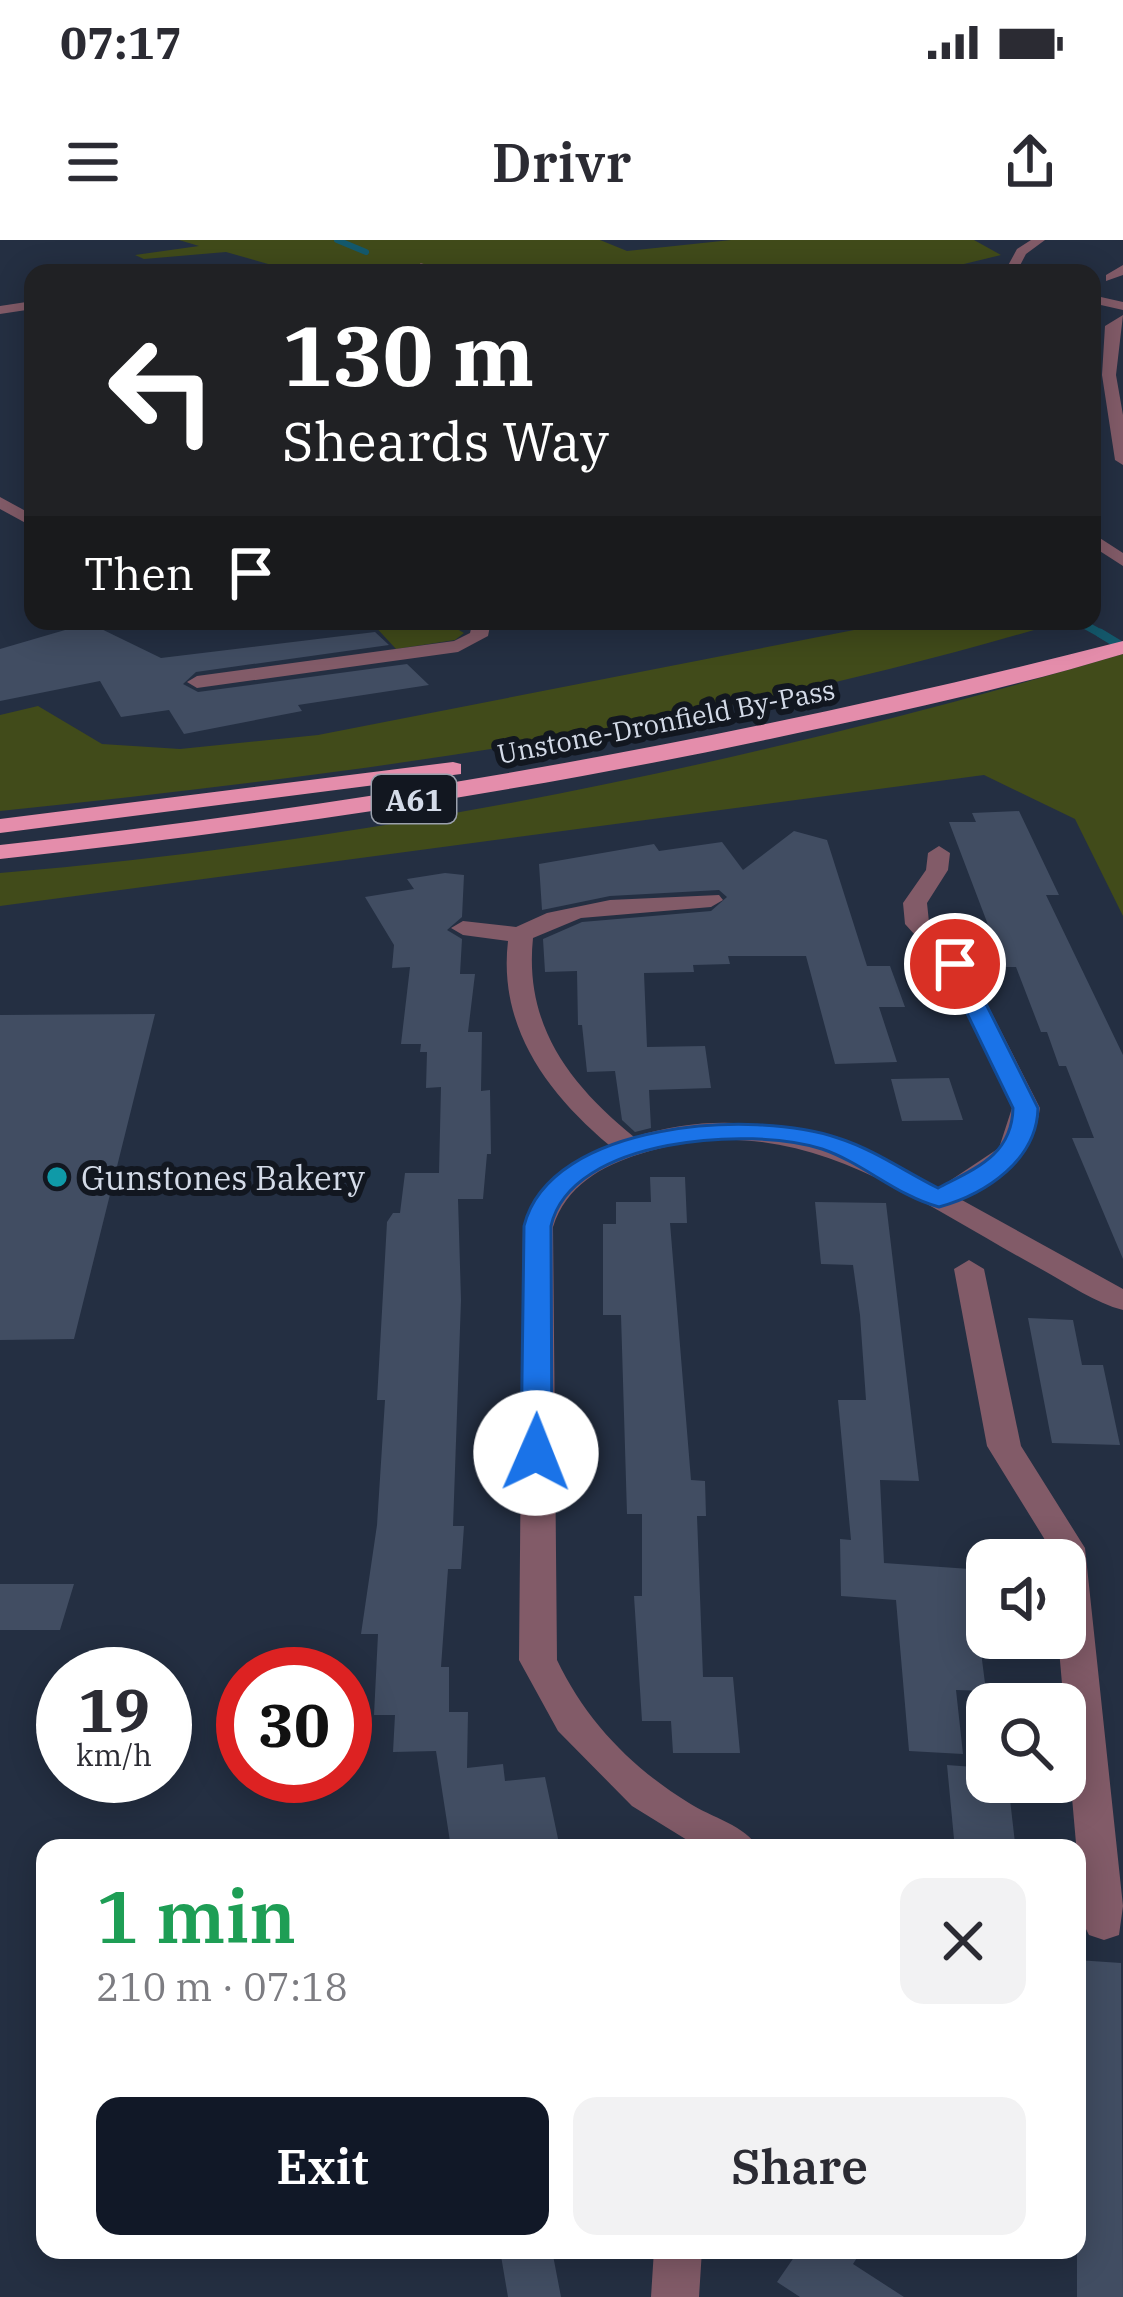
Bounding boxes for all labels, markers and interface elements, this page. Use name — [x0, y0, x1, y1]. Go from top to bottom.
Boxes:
text: 07:17 — [60, 13, 182, 71]
text: Drivr — [492, 127, 631, 197]
icon: menu — [60, 129, 126, 195]
icon: share — [997, 129, 1063, 195]
text: 130 m — [282, 300, 534, 409]
icon: left — [84, 312, 240, 468]
text: Sheards Way — [282, 406, 609, 476]
icon: arrive — [218, 540, 284, 606]
text: Then — [84, 544, 194, 602]
street label: Unstone-Dronfield By-Pass — [494, 671, 838, 771]
road number: A61 — [372, 775, 456, 823]
pin — [904, 913, 1006, 1015]
icon: arrive — [922, 931, 988, 997]
place label: Gunstones Bakery — [81, 1156, 365, 1199]
marker: Gunstones Bakery — [44, 1164, 70, 1190]
position arrow — [473, 1390, 599, 1516]
map controls — [966, 1539, 1086, 1803]
button: sound — [966, 1539, 1086, 1659]
speed limit sign: 30 — [216, 1647, 372, 1803]
text: 19 — [78, 1670, 150, 1749]
button: search — [966, 1683, 1086, 1803]
text: km/h — [76, 1735, 152, 1774]
text: 1 min — [96, 1869, 296, 1963]
button: close — [900, 1878, 1026, 2004]
text: 210 m · 07:18 — [96, 1961, 348, 2012]
button: Exit — [96, 2097, 549, 2235]
button: Share — [573, 2097, 1026, 2235]

